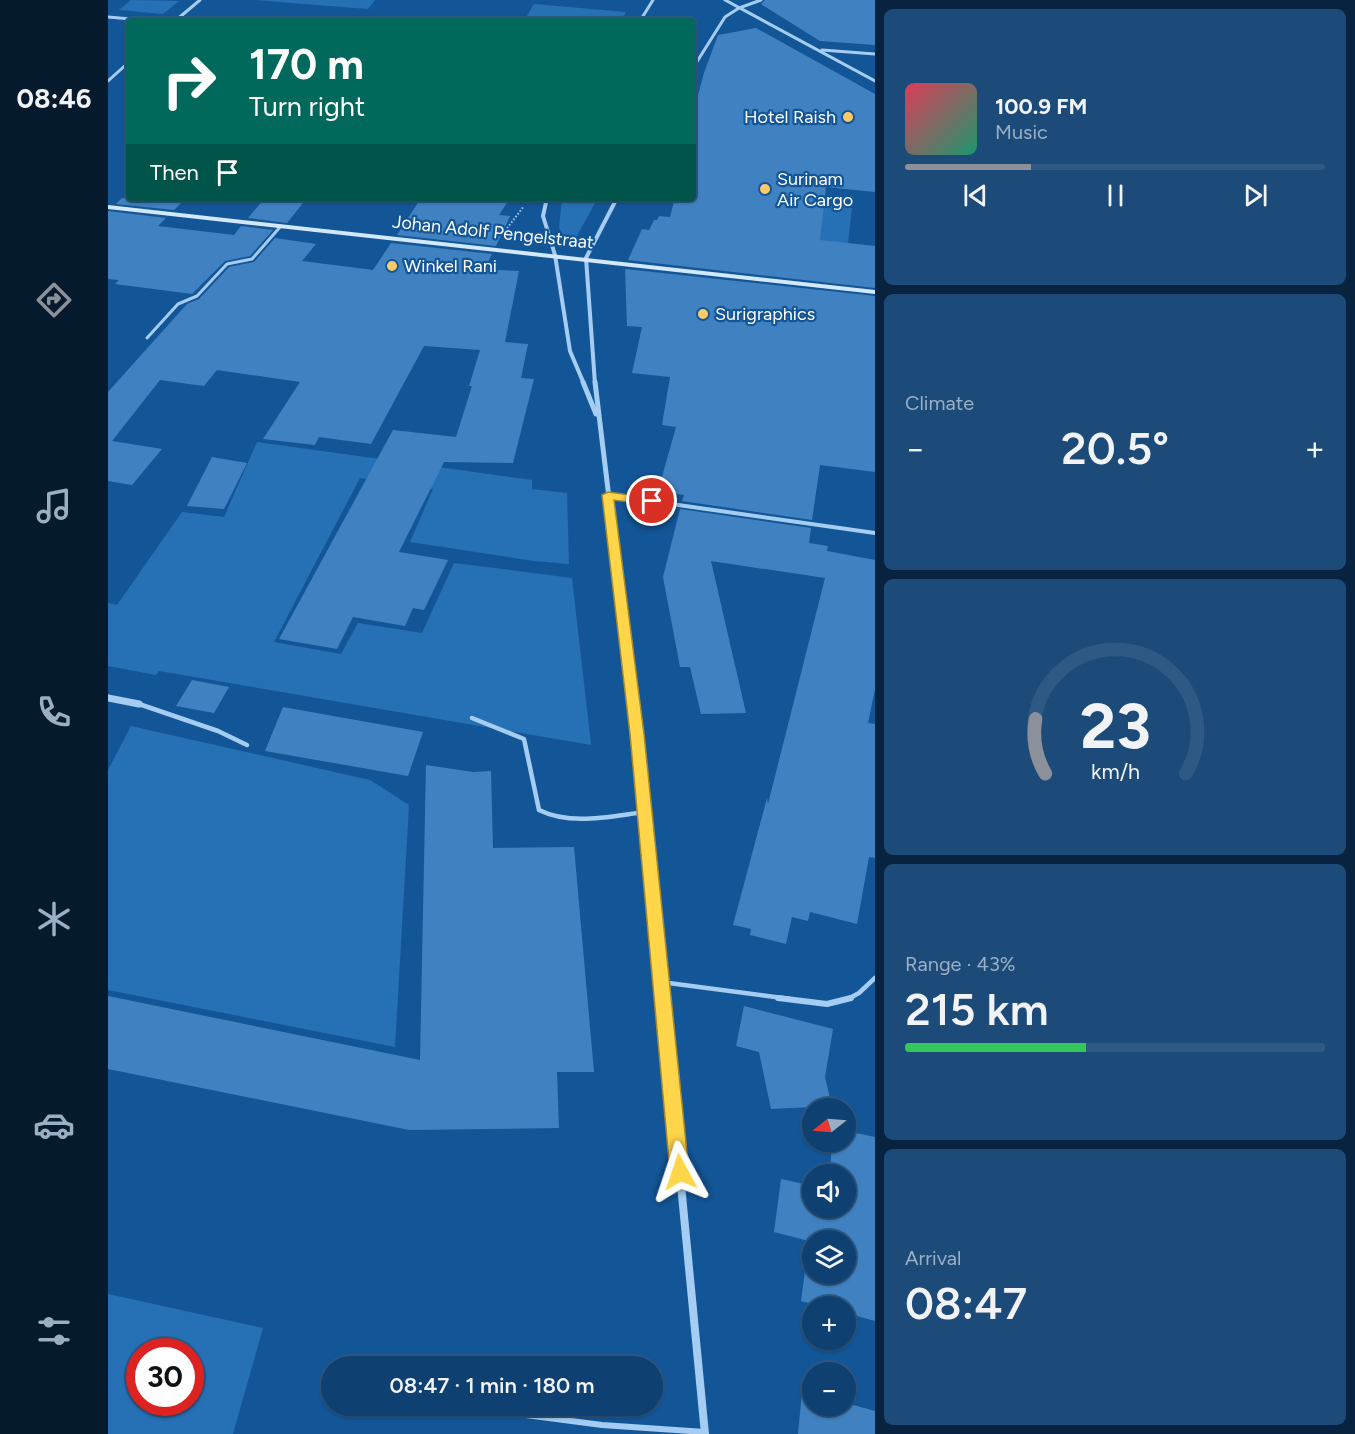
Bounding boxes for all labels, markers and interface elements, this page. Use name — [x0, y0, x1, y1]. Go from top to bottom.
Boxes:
text: 170 m — [249, 39, 364, 90]
icon: right — [150, 42, 228, 120]
text: 08:46 — [17, 82, 91, 115]
text: Turn right — [249, 90, 365, 123]
text: 100.9 FM — [995, 93, 1087, 120]
place label: Hotel Raish — [744, 106, 836, 128]
marker: Hotel Raish — [841, 110, 855, 124]
text: Music — [995, 120, 1048, 144]
icon: arrive — [211, 156, 244, 189]
text: Then — [150, 159, 199, 186]
place label: Surinam Air Cargo — [777, 168, 853, 211]
icon: previous — [959, 179, 992, 212]
icon: pause — [1099, 179, 1132, 212]
icon: next — [1239, 179, 1272, 212]
marker: Surinam Air Cargo — [758, 182, 772, 196]
street label: Johan Adolf Pengelstraat — [391, 210, 595, 254]
place label: Winkel Rani — [404, 255, 497, 277]
marker: Winkel Rani — [385, 259, 399, 273]
icon: directions — [33, 279, 75, 321]
place label: Surigraphics — [715, 303, 815, 325]
marker: Surigraphics — [696, 307, 710, 321]
text: Climate — [905, 391, 974, 415]
text: 20.5° — [1061, 421, 1169, 475]
text: − — [905, 429, 926, 468]
text: + — [1304, 429, 1325, 468]
pin — [626, 475, 677, 526]
icon: arrive — [635, 484, 668, 517]
icon: music — [33, 485, 75, 527]
text: 23 — [1080, 689, 1150, 764]
icon: phone — [33, 691, 75, 733]
text: km/h — [1091, 759, 1139, 784]
icon: climate — [33, 898, 75, 940]
text: Range · 43% — [905, 952, 1016, 976]
text: 215 km — [905, 982, 1049, 1036]
north arrow — [802, 1098, 856, 1152]
map controls — [802, 1098, 856, 1416]
icon: car — [33, 1104, 75, 1146]
position arrow — [648, 1140, 712, 1204]
button: sound — [802, 1164, 856, 1218]
button: layers — [802, 1230, 856, 1284]
text: Arrival — [905, 1246, 961, 1270]
text: 08:47 — [905, 1276, 1027, 1330]
button: + — [802, 1296, 856, 1350]
icon: filters — [33, 1310, 75, 1352]
speed limit sign: 30 — [126, 1338, 204, 1416]
button: − — [802, 1362, 856, 1416]
text: 08:47 · 1 min · 180 m — [390, 1372, 594, 1399]

